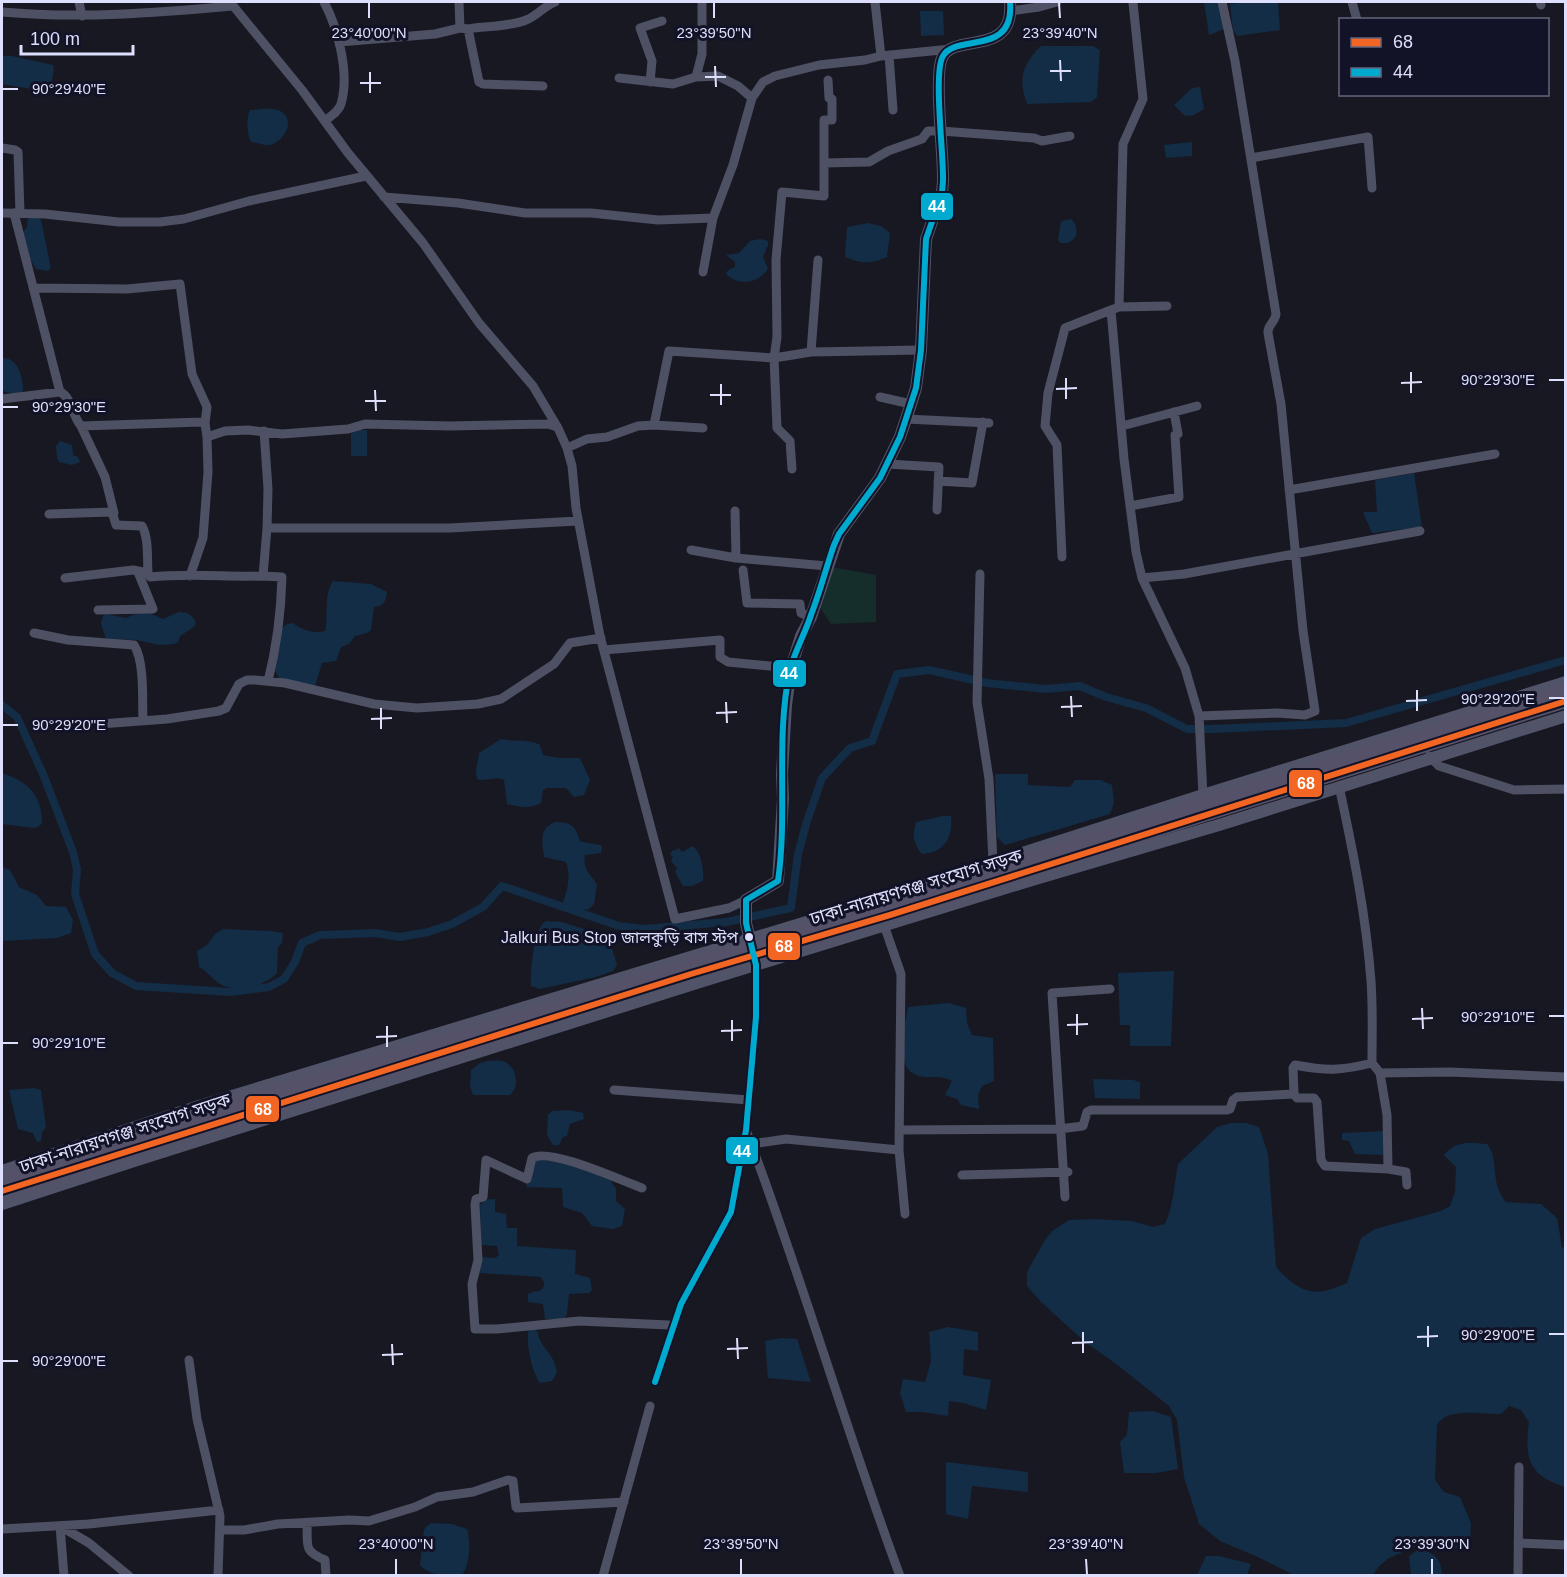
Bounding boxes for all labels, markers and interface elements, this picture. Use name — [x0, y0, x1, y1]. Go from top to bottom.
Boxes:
scale bar — [21, 18, 134, 56]
legend — [1339, 18, 1549, 96]
text: 23°40'00"N — [331, 24, 407, 41]
text: 23°39'50"N — [676, 24, 752, 41]
text: 23°39'40"N — [1022, 24, 1098, 41]
text: 100 m — [30, 29, 80, 49]
text: 68 — [1393, 32, 1413, 52]
text: 44 — [1393, 62, 1413, 82]
text: 90°29'40"E — [32, 80, 106, 97]
line badge: 44 — [920, 192, 954, 221]
text: 44 — [928, 198, 946, 215]
text: 90°29'30"E — [1461, 371, 1535, 388]
text: 90°29'30"E — [32, 398, 106, 415]
line badge: 44 — [772, 659, 807, 688]
text: 44 — [780, 665, 798, 682]
text: 90°29'20"E — [1461, 690, 1535, 707]
text: 90°29'20"E — [32, 716, 106, 733]
line badge: 68 — [1288, 769, 1323, 798]
text: 68 — [1297, 775, 1315, 792]
street label: ঢাকা-নারায়ণগঞ্জ সংযোগ সড়ক — [807, 845, 1025, 929]
place label: Jalkuri Bus Stop জালকুড়ি বাস স্টপ — [501, 928, 739, 947]
marker: Jalkuri Bus Stop জালকুড়ি বাস স্টপ — [743, 931, 755, 943]
line badge: 68 — [767, 932, 801, 961]
text: 68 — [775, 938, 793, 955]
text: 90°29'10"E — [1461, 1008, 1535, 1025]
text: 90°29'10"E — [32, 1034, 106, 1051]
street label: ঢাকা-নারায়ণগঞ্জ সংযোগ সড়ক — [16, 1089, 233, 1177]
line badge: 68 — [245, 1095, 280, 1123]
text: 68 — [254, 1101, 272, 1118]
line badge: 44 — [725, 1136, 759, 1165]
text: 44 — [733, 1143, 751, 1160]
text: 90°29'00"E — [1461, 1326, 1535, 1343]
text: 90°29'00"E — [32, 1352, 106, 1369]
text: 23°40'00"N — [358, 1535, 434, 1552]
text: 23°39'50"N — [703, 1535, 779, 1552]
text: 23°39'40"N — [1048, 1535, 1124, 1552]
text: 23°39'30"N — [1394, 1535, 1470, 1552]

